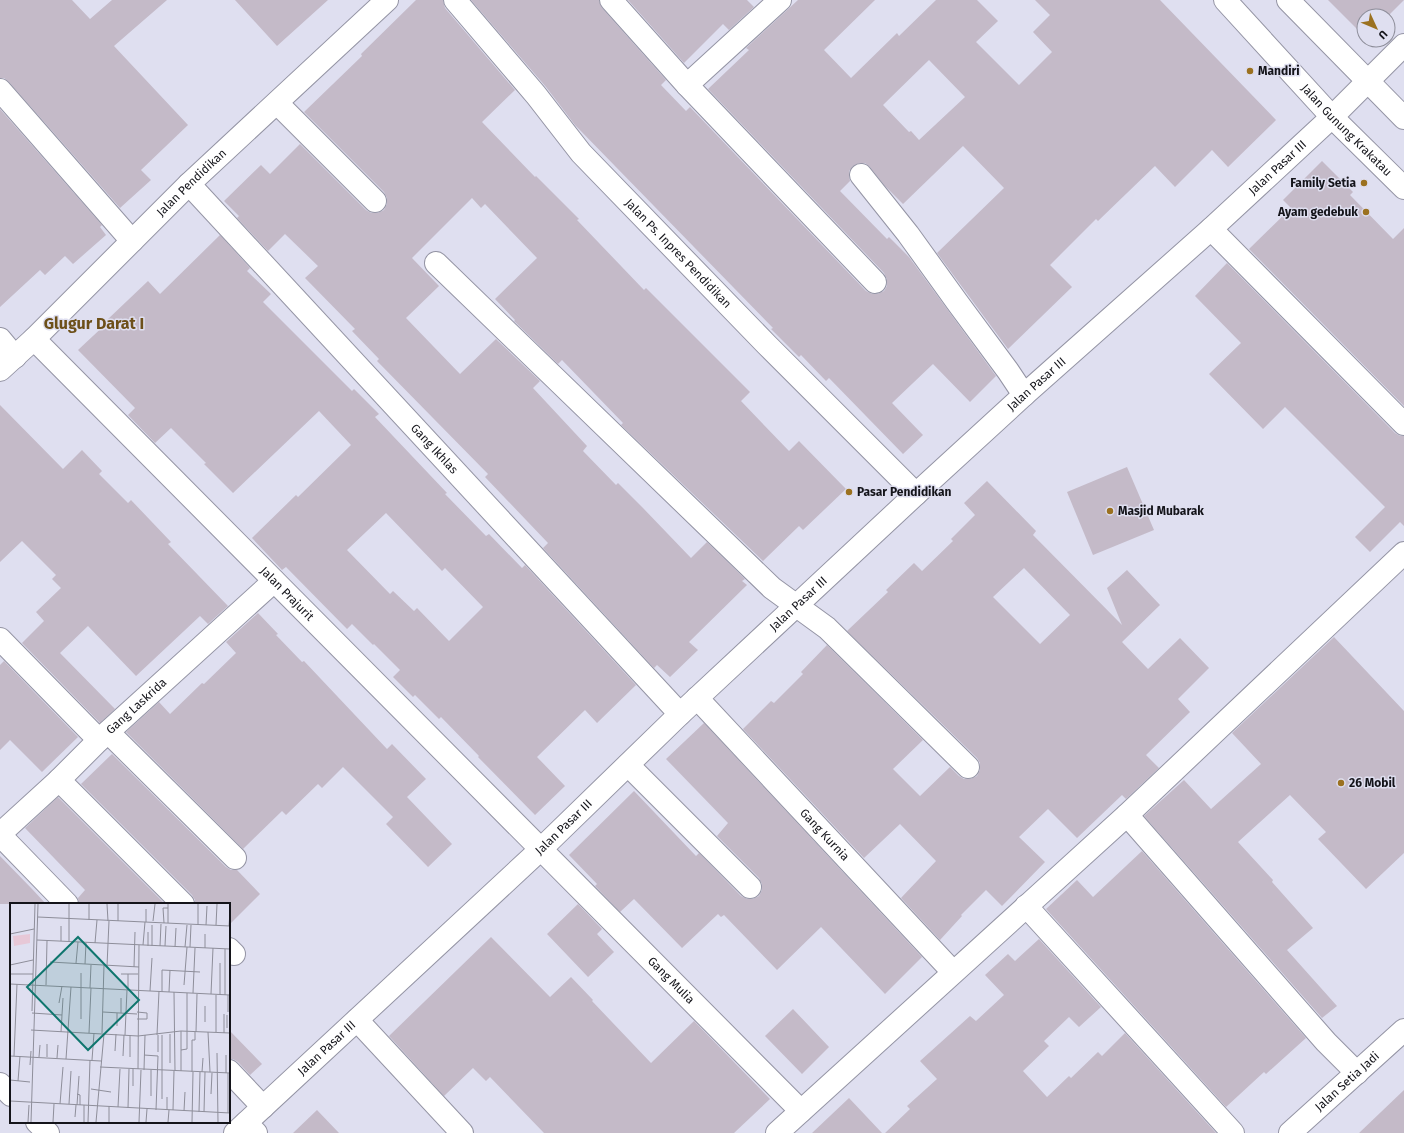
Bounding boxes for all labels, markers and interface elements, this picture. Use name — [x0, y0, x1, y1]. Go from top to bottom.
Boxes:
north arrow — [1356, 8, 1396, 48]
text: U — [1376, 28, 1390, 42]
place label: Mandiri — [1258, 64, 1300, 78]
marker: Mandiri — [1245, 66, 1255, 76]
street label: Jalan Gunung Krakatau — [1298, 81, 1395, 179]
street label: Jalan Pasar III — [1246, 137, 1309, 198]
street label: Jalan Pendidikan — [154, 146, 229, 219]
place label: Family Setia — [1290, 176, 1356, 190]
marker: Family Setia — [1359, 178, 1369, 188]
street label: Jalan Ps. Inpres Pendidikan — [622, 196, 734, 311]
place label: Ayam gedebuk — [1277, 205, 1358, 219]
marker: Ayam gedebuk — [1361, 207, 1371, 217]
district label: Glugur Darat I — [44, 314, 144, 333]
street label: Jalan Pasar III — [1004, 354, 1069, 414]
street label: Gang Ikhlas — [408, 421, 461, 477]
place label: Pasar Pendidikan — [857, 485, 952, 499]
marker: Pasar Pendidikan — [844, 487, 854, 497]
place label: Masjid Mubarak — [1118, 504, 1204, 518]
marker: Masjid Mubarak — [1105, 506, 1115, 516]
street label: Jalan Prajurit — [257, 564, 317, 624]
street label: Jalan Pasar III — [767, 574, 830, 634]
street label: Gang Laskrida — [103, 675, 169, 737]
place label: 26 Mobil — [1349, 776, 1396, 790]
marker: 26 Mobil — [1336, 778, 1346, 788]
street label: Jalan Pasar III — [532, 796, 595, 858]
street label: Gang Kurnia — [797, 806, 852, 864]
inset map — [10, 903, 230, 1123]
street label: Gang Mulia — [645, 954, 697, 1007]
street label: Jalan Pasar III — [295, 1018, 358, 1078]
street label: Jalan Setia Jadi — [1312, 1049, 1382, 1114]

